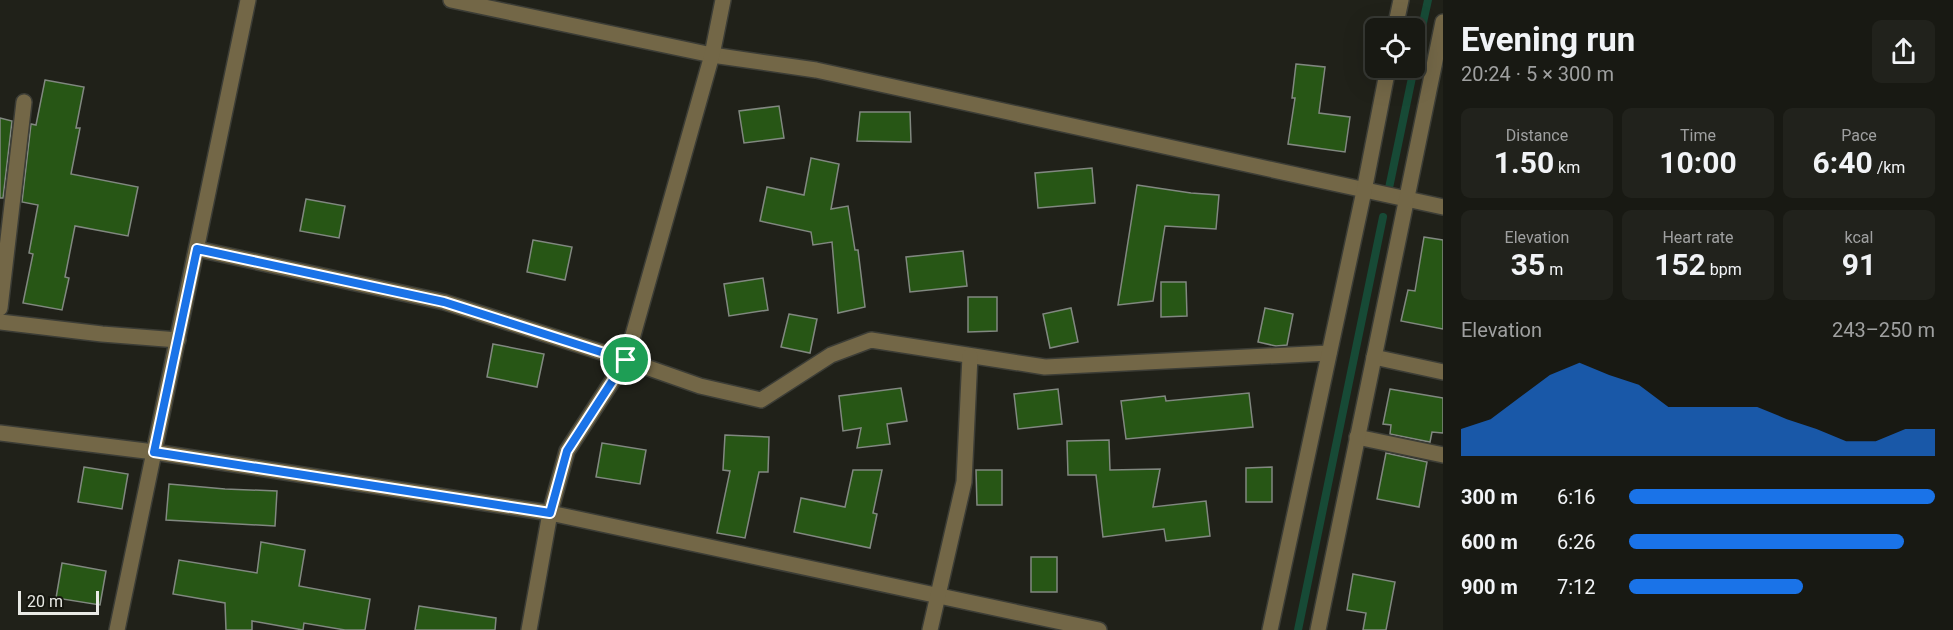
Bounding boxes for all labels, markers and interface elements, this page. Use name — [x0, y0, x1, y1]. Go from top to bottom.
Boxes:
map controls — [1365, 18, 1425, 78]
button: locate — [1365, 18, 1425, 78]
text: Evening run — [1461, 20, 1635, 59]
button: share — [1872, 20, 1935, 83]
text: 20:24 · 5 × 300 m — [1461, 62, 1614, 86]
text: Distance — [1506, 126, 1568, 145]
text: Time — [1680, 126, 1716, 145]
text: Pace — [1841, 126, 1877, 145]
text: 1.50 — [1494, 145, 1554, 180]
text: 10:00 — [1659, 145, 1737, 180]
text: 6:40 — [1813, 145, 1873, 180]
text: km — [1554, 158, 1580, 177]
text: /km — [1873, 158, 1905, 177]
text: Elevation — [1505, 228, 1569, 247]
text: Heart rate — [1662, 228, 1734, 247]
text: kcal — [1845, 228, 1873, 247]
text: 35 — [1511, 247, 1545, 282]
text: 152 — [1654, 247, 1706, 282]
text: 91 — [1842, 247, 1876, 282]
text: m — [1545, 260, 1563, 279]
text: bpm — [1706, 260, 1742, 279]
text: Elevation — [1461, 318, 1542, 342]
text: 243–250 m — [1832, 318, 1935, 342]
pin — [600, 334, 651, 385]
icon: arrive — [609, 343, 642, 376]
text: 300 m — [1461, 485, 1518, 509]
text: 6:16 — [1557, 485, 1596, 509]
text: 600 m — [1461, 530, 1518, 554]
text: 6:26 — [1557, 530, 1596, 554]
text: 900 m — [1461, 575, 1518, 599]
text: 7:12 — [1557, 575, 1596, 599]
scale bar — [18, 588, 99, 616]
text: 20 m — [27, 592, 63, 611]

